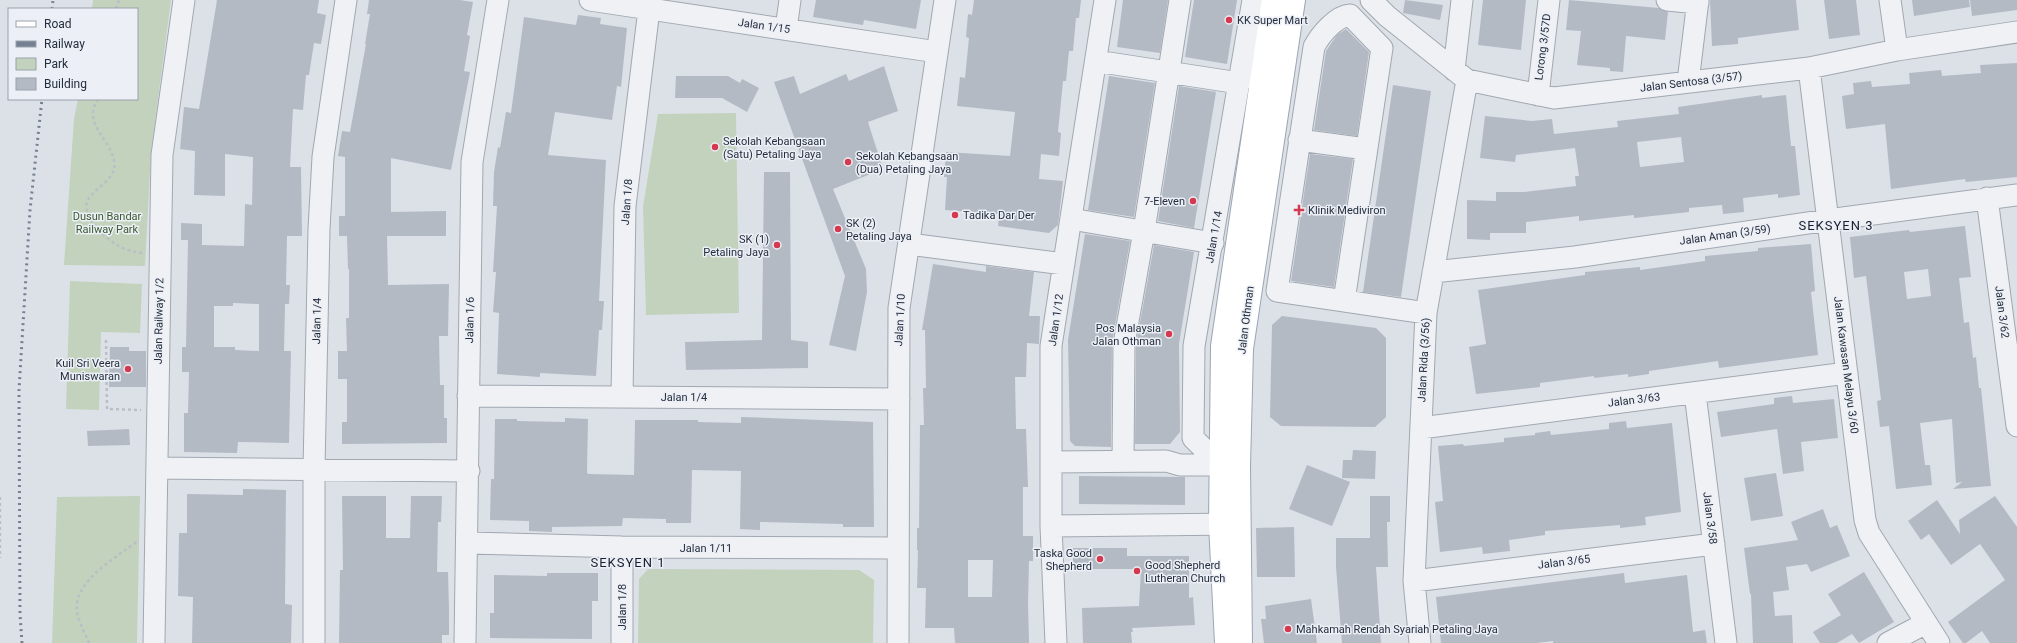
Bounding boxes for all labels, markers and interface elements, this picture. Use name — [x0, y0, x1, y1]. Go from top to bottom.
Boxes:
legend — [8, 8, 138, 100]
street label: Lorong 3/57D — [1532, 13, 1554, 81]
place label: KK Super Mart — [1237, 14, 1308, 27]
marker: KK Super Mart — [1224, 15, 1234, 25]
street label: Jalan 1/15 — [737, 16, 791, 36]
text: Road — [44, 17, 72, 31]
text: Railway — [44, 37, 85, 51]
text: Park — [44, 57, 69, 71]
street label: Jalan Sentosa (3/57) — [1639, 69, 1743, 95]
text: Building — [44, 77, 87, 91]
place label: Sekolah Kebangsaan (Satu) Petaling Jaya — [723, 135, 825, 161]
marker: Sekolah Kebangsaan (Satu) Petaling Jaya — [710, 142, 720, 152]
place label: Sekolah Kebangsaan (Dua) Petaling Jaya — [856, 150, 958, 176]
marker: Sekolah Kebangsaan (Dua) Petaling Jaya — [843, 157, 853, 167]
street label: Jalan 1/8 — [619, 178, 635, 226]
place label: 7-Eleven — [1144, 195, 1185, 208]
marker: 7-Eleven — [1188, 196, 1198, 206]
marker: Klinik Mediviron — [1293, 204, 1305, 216]
place label: Klinik Mediviron — [1308, 204, 1386, 217]
place label: Tadika Dar Der — [963, 209, 1035, 222]
park label: Dusun Bandar Railway Park — [73, 210, 142, 236]
marker: Tadika Dar Der — [950, 210, 960, 220]
street label: Jalan 1/14 — [1203, 210, 1225, 264]
place label: SK (2) Petaling Jaya — [846, 217, 912, 243]
district label: SEKSYEN 3 — [1799, 218, 1873, 233]
street label: Jalan Aman (3/59) — [1679, 222, 1772, 248]
marker: SK (2) Petaling Jaya — [833, 224, 843, 234]
place label: SK (1) Petaling Jaya — [703, 233, 769, 259]
marker: SK (1) Petaling Jaya — [772, 240, 782, 250]
street label: Jalan Railway 1/2 — [152, 278, 166, 364]
street label: Jalan Othman — [1235, 285, 1257, 355]
street label: Jalan 3/62 — [1992, 285, 2012, 339]
street label: Jalan 1/10 — [892, 293, 908, 347]
street label: Jalan 1/12 — [1046, 293, 1066, 347]
street label: Jalan Kawasan Melayu 3/60 — [1831, 296, 1861, 434]
street label: Jalan 1/6 — [463, 297, 477, 343]
street label: Jalan 1/4 — [310, 298, 324, 344]
street label: Jalan Rida (3/56) — [1415, 317, 1433, 403]
place label: Pos Malaysia Jalan Othman — [1093, 322, 1161, 348]
marker: Pos Malaysia Jalan Othman — [1164, 329, 1174, 339]
place label: Kuil Sri Veera Muniswaran — [55, 357, 120, 383]
marker: Kuil Sri Veera Muniswaran — [123, 364, 133, 374]
street label: Jalan 3/63 — [1607, 390, 1661, 410]
street label: Jalan 1/4 — [661, 391, 707, 404]
street label: Jalan 3/58 — [1700, 491, 1720, 545]
street label: Jalan 1/11 — [680, 542, 732, 555]
place label: Taska Good Shepherd — [1034, 547, 1092, 573]
street label: Jalan 3/65 — [1537, 552, 1591, 572]
marker: Taska Good Shepherd — [1095, 554, 1105, 564]
district label: SEKSYEN 1 — [591, 555, 665, 570]
place label: Good Shepherd Lutheran Church — [1145, 559, 1225, 585]
marker: Good Shepherd Lutheran Church — [1132, 566, 1142, 576]
street label: Jalan 1/8 — [616, 584, 629, 630]
place label: Mahkamah Rendah Syariah Petaling Jaya — [1296, 623, 1498, 636]
marker: Mahkamah Rendah Syariah Petaling Jaya — [1283, 624, 1293, 634]

